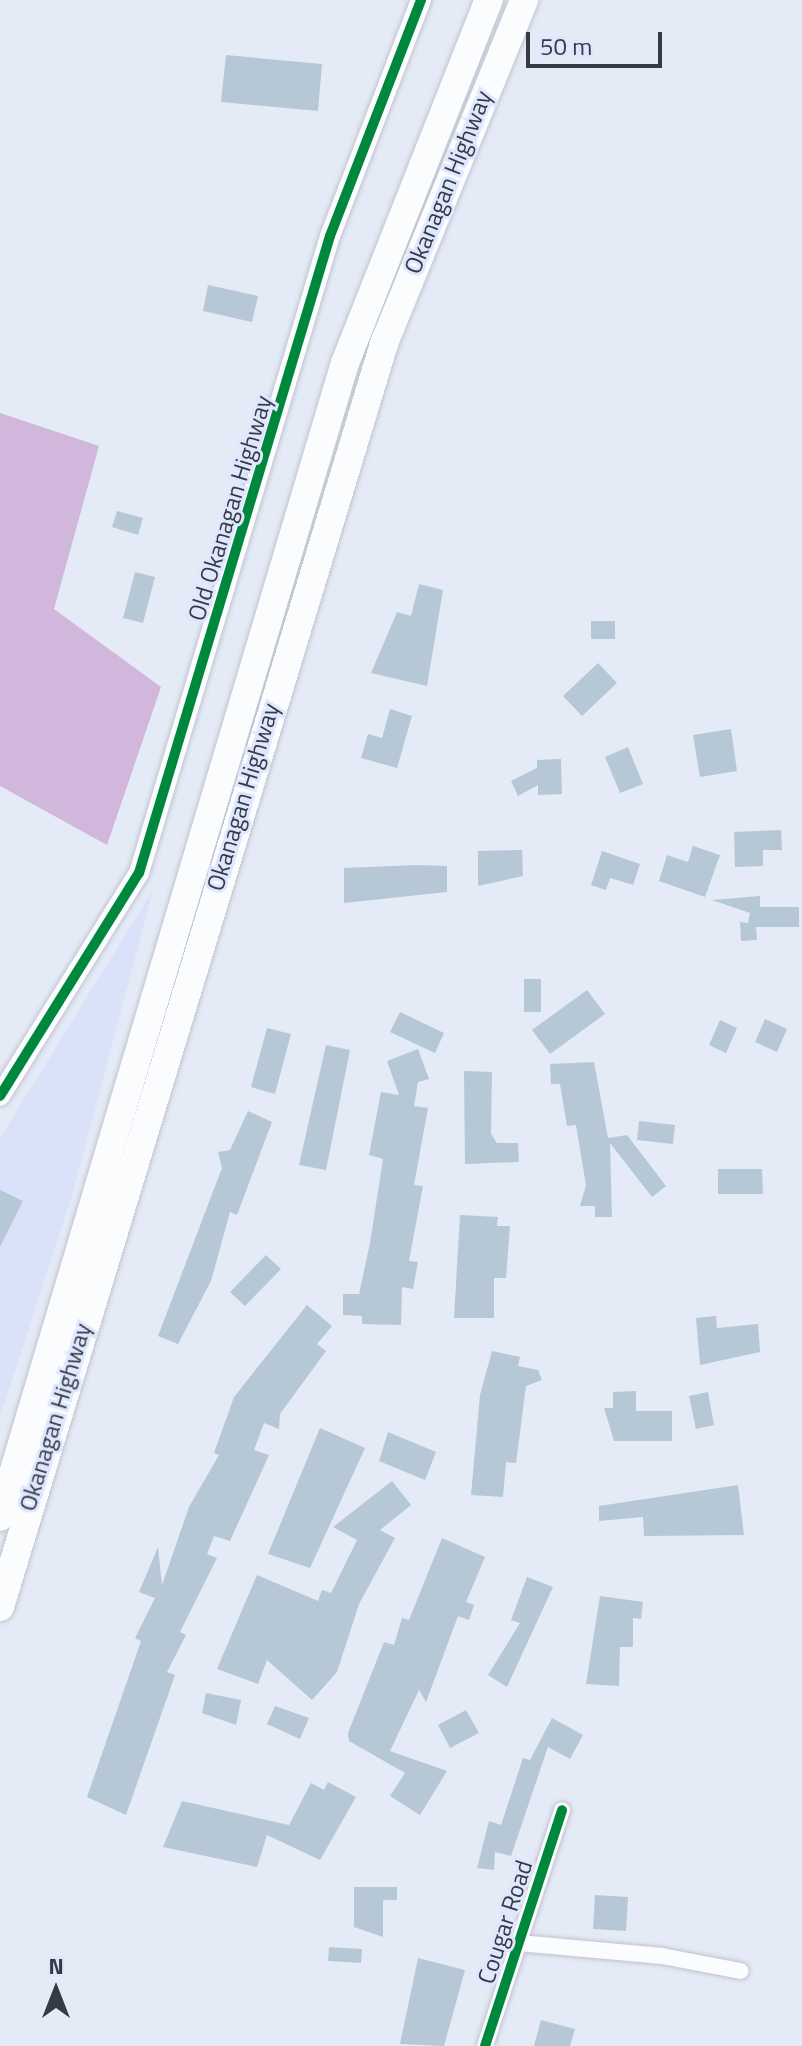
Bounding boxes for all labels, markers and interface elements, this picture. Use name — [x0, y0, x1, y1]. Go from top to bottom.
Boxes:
scale bar — [530, 16, 666, 66]
text: 50 m — [540, 28, 592, 64]
street label: Okanagan Highway — [398, 86, 498, 278]
street label: Old Okanagan Highway — [182, 392, 278, 624]
street label: Okanagan Highway — [201, 700, 285, 894]
street label: Okanagan Highway — [13, 1320, 97, 1514]
street label: Cougar Road — [472, 1857, 538, 1987]
text: N — [48, 1949, 64, 1983]
north arrow — [16, 1950, 96, 2030]

